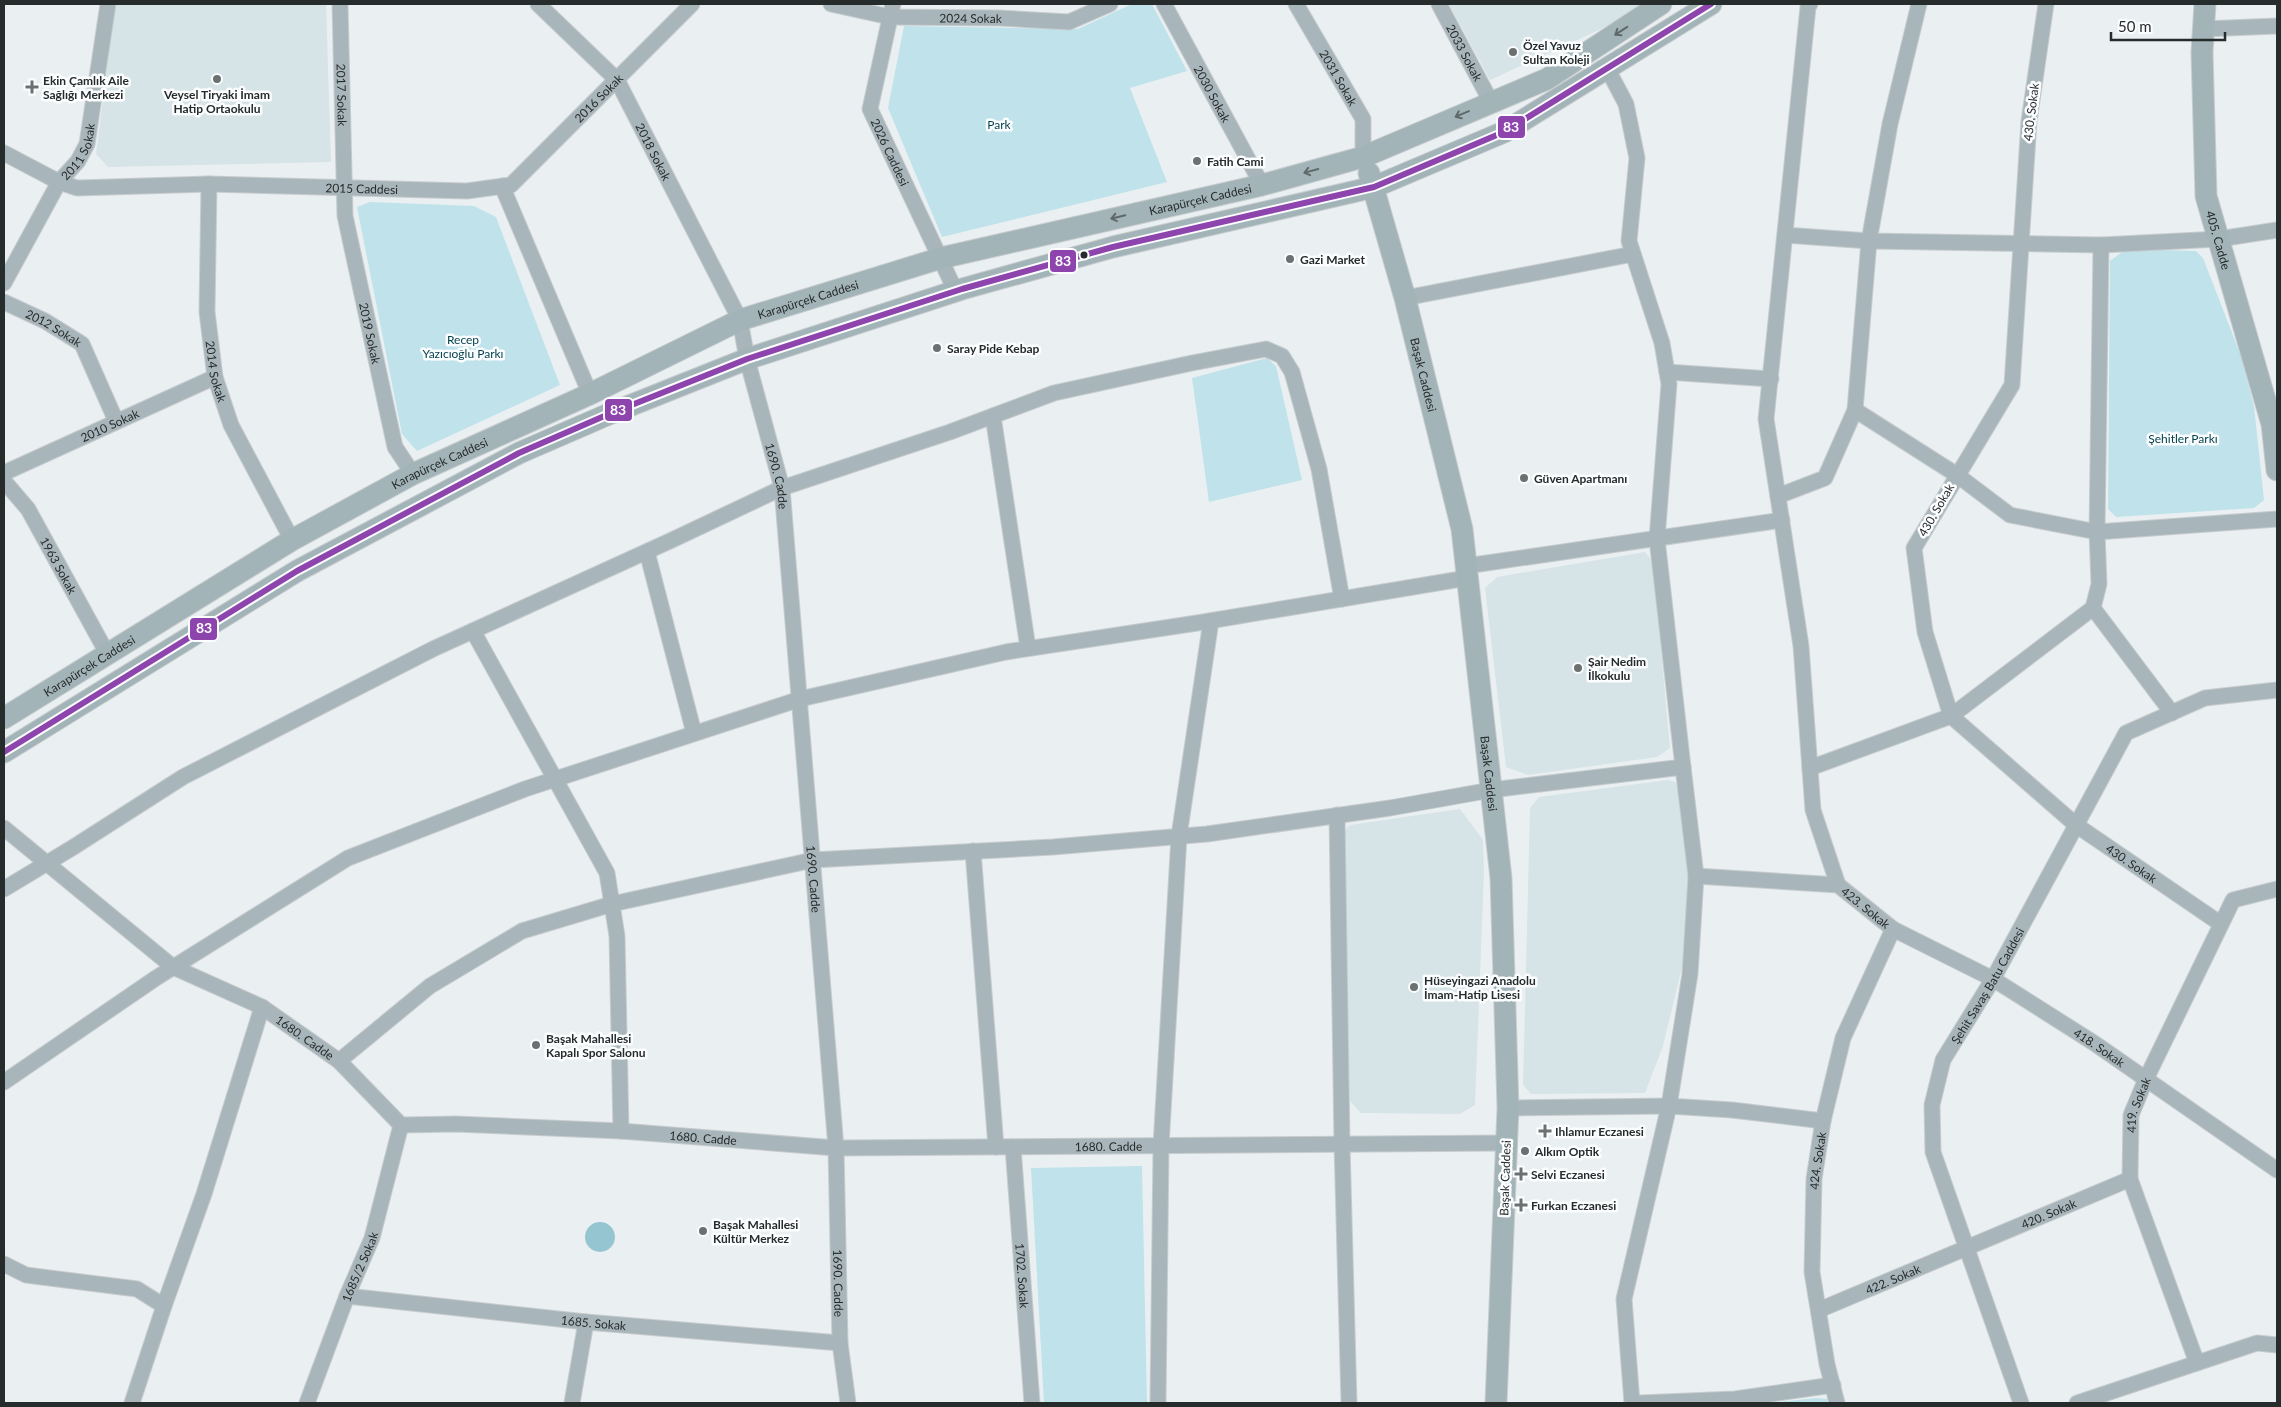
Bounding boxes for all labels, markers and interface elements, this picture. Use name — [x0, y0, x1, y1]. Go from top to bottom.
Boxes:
street label: 2024 Sokak — [939, 10, 1003, 26]
scale bar — [2111, 10, 2225, 42]
text: 50 m — [2118, 17, 2152, 35]
street label: 2033 Sokak — [1444, 21, 1486, 84]
one-way arrow — [1614, 26, 1628, 36]
place label: Özel Yavuz Sultan Koleji — [1523, 38, 1590, 67]
marker: Özel Yavuz Sultan Koleji — [1507, 46, 1519, 58]
street label: 2031 Sokak — [1317, 47, 1361, 109]
street label: 2030 Sokak — [1191, 63, 1234, 126]
street label: 2017 Sokak — [334, 64, 350, 127]
street label: 2016 Sokak — [571, 70, 626, 125]
place label: Ekin Çamlık Aile Sağlığı Merkezi — [43, 73, 129, 102]
marker: Veysel Tiryaki İmam Hatip Ortaokulu — [211, 73, 223, 85]
marker: Ekin Çamlık Aile Sağlığı Merkezi — [25, 80, 39, 94]
street label: 430. Sokak — [2020, 81, 2042, 142]
place label: Veysel Tiryaki İmam Hatip Ortaokulu — [163, 87, 270, 116]
one-way arrow — [1455, 110, 1470, 120]
line badge: 83 — [1497, 115, 1526, 139]
street label: 2026 Caddesi — [868, 116, 913, 188]
park label: Park — [987, 117, 1012, 132]
text: 83 — [1503, 118, 1519, 135]
street label: 2018 Sokak — [633, 120, 675, 184]
street label: 2011 Sokak — [57, 122, 98, 183]
place label: Fatih Cami — [1207, 154, 1264, 169]
marker: Fatih Cami — [1191, 155, 1203, 167]
one-way arrow — [1303, 167, 1319, 177]
street label: 2015 Caddesi — [325, 180, 398, 197]
street label: Karapürçek Caddesi — [1147, 180, 1253, 218]
street label: 405. Cadde — [2203, 209, 2234, 271]
one-way arrow — [1111, 213, 1127, 222]
line badge: 83 — [1049, 249, 1077, 273]
unlabelled marker — [1079, 250, 1089, 260]
text: 83 — [1055, 252, 1071, 269]
place label: Gazi Market — [1300, 252, 1365, 267]
marker: Gazi Market — [1284, 253, 1296, 265]
street label: Karapürçek Caddesi — [756, 276, 860, 322]
street label: 2019 Sokak — [356, 301, 384, 366]
street label: 2012 Sokak — [23, 306, 85, 350]
park label: Recep Yazıcıoğlu Parkı — [423, 332, 503, 361]
street label: Başak Caddesi — [1408, 336, 1440, 413]
street label: 2014 Sokak — [203, 340, 231, 405]
place label: Saray Pide Kebap — [947, 341, 1040, 356]
marker: Saray Pide Kebap — [931, 342, 943, 354]
line badge: 83 — [604, 398, 633, 422]
text: 83 — [610, 401, 626, 418]
street label: 2010 Sokak — [78, 405, 142, 445]
park label: Şehitler Parkı — [2148, 431, 2218, 446]
street label: Karapürçek Caddesi — [389, 434, 490, 492]
street label: 1690. Cadde — [763, 441, 791, 510]
place label: Güven Apartmanı — [1534, 471, 1627, 486]
marker: Güven Apartmanı — [1518, 472, 1530, 484]
street label: 430. Sokak — [1915, 480, 1958, 539]
street label: 1963 Sokak — [37, 534, 81, 597]
line badge: 83 — [189, 617, 218, 641]
text: 83 — [196, 619, 212, 636]
street label: Karapürçek Caddesi — [41, 631, 138, 699]
place label: Şair Nedim İlkokulu — [1588, 654, 1646, 683]
marker: Şair Nedim İlkokulu — [1572, 662, 1584, 674]
street label: Başak Caddesi — [1478, 735, 1501, 812]
street label: 430. Sokak — [2103, 840, 2161, 886]
street label: 1690. Cadde — [804, 845, 824, 913]
street label: 423. Sokak — [1838, 883, 1894, 932]
street label: Şehit Savaş Batu Caddesi — [1947, 925, 2027, 1046]
place label: Hüseyingazi Anadolu İmam-Hatip Lisesi — [1424, 973, 1536, 1002]
marker: Hüseyingazi Anadolu İmam-Hatip Lisesi — [1408, 981, 1420, 993]
street label: 1680. Cadde — [273, 1012, 337, 1063]
street label: 418. Sokak — [2071, 1025, 2129, 1070]
place label: Başak Mahallesi Kapalı Spor Salonu — [546, 1031, 646, 1060]
marker: Başak Mahallesi Kapalı Spor Salonu — [530, 1039, 542, 1051]
street label: 419. Sokak — [2123, 1074, 2154, 1133]
place label: Ihlamur Eczanesi — [1555, 1124, 1644, 1139]
marker: Ihlamur Eczanesi — [1539, 1125, 1551, 1137]
street label: 1680. Cadde — [669, 1127, 737, 1148]
street label: 424. Sokak — [1806, 1130, 1829, 1190]
street label: 1680. Cadde — [1075, 1138, 1142, 1154]
street label: Başak Caddesi — [1496, 1140, 1514, 1216]
place label: Alkım Optik — [1534, 1144, 1600, 1159]
marker: Alkım Optik — [1519, 1145, 1531, 1157]
place label: Selvi Eczanesi — [1531, 1167, 1605, 1182]
marker: Selvi Eczanesi — [1515, 1168, 1527, 1180]
street label: 420. Sokak — [2019, 1195, 2079, 1232]
place label: Furkan Eczanesi — [1531, 1198, 1616, 1213]
marker: Furkan Eczanesi — [1515, 1199, 1527, 1211]
place label: Başak Mahallesi Kültür Merkez — [713, 1217, 798, 1246]
marker: Başak Mahallesi Kültür Merkez — [697, 1225, 709, 1237]
street label: 1685/2 Sokak — [338, 1229, 381, 1304]
street label: 1702. Sokak — [1013, 1243, 1033, 1310]
street label: 1690. Cadde — [831, 1249, 847, 1317]
street label: 422. Sokak — [1863, 1260, 1923, 1297]
street label: 1685. Sokak — [560, 1312, 628, 1333]

